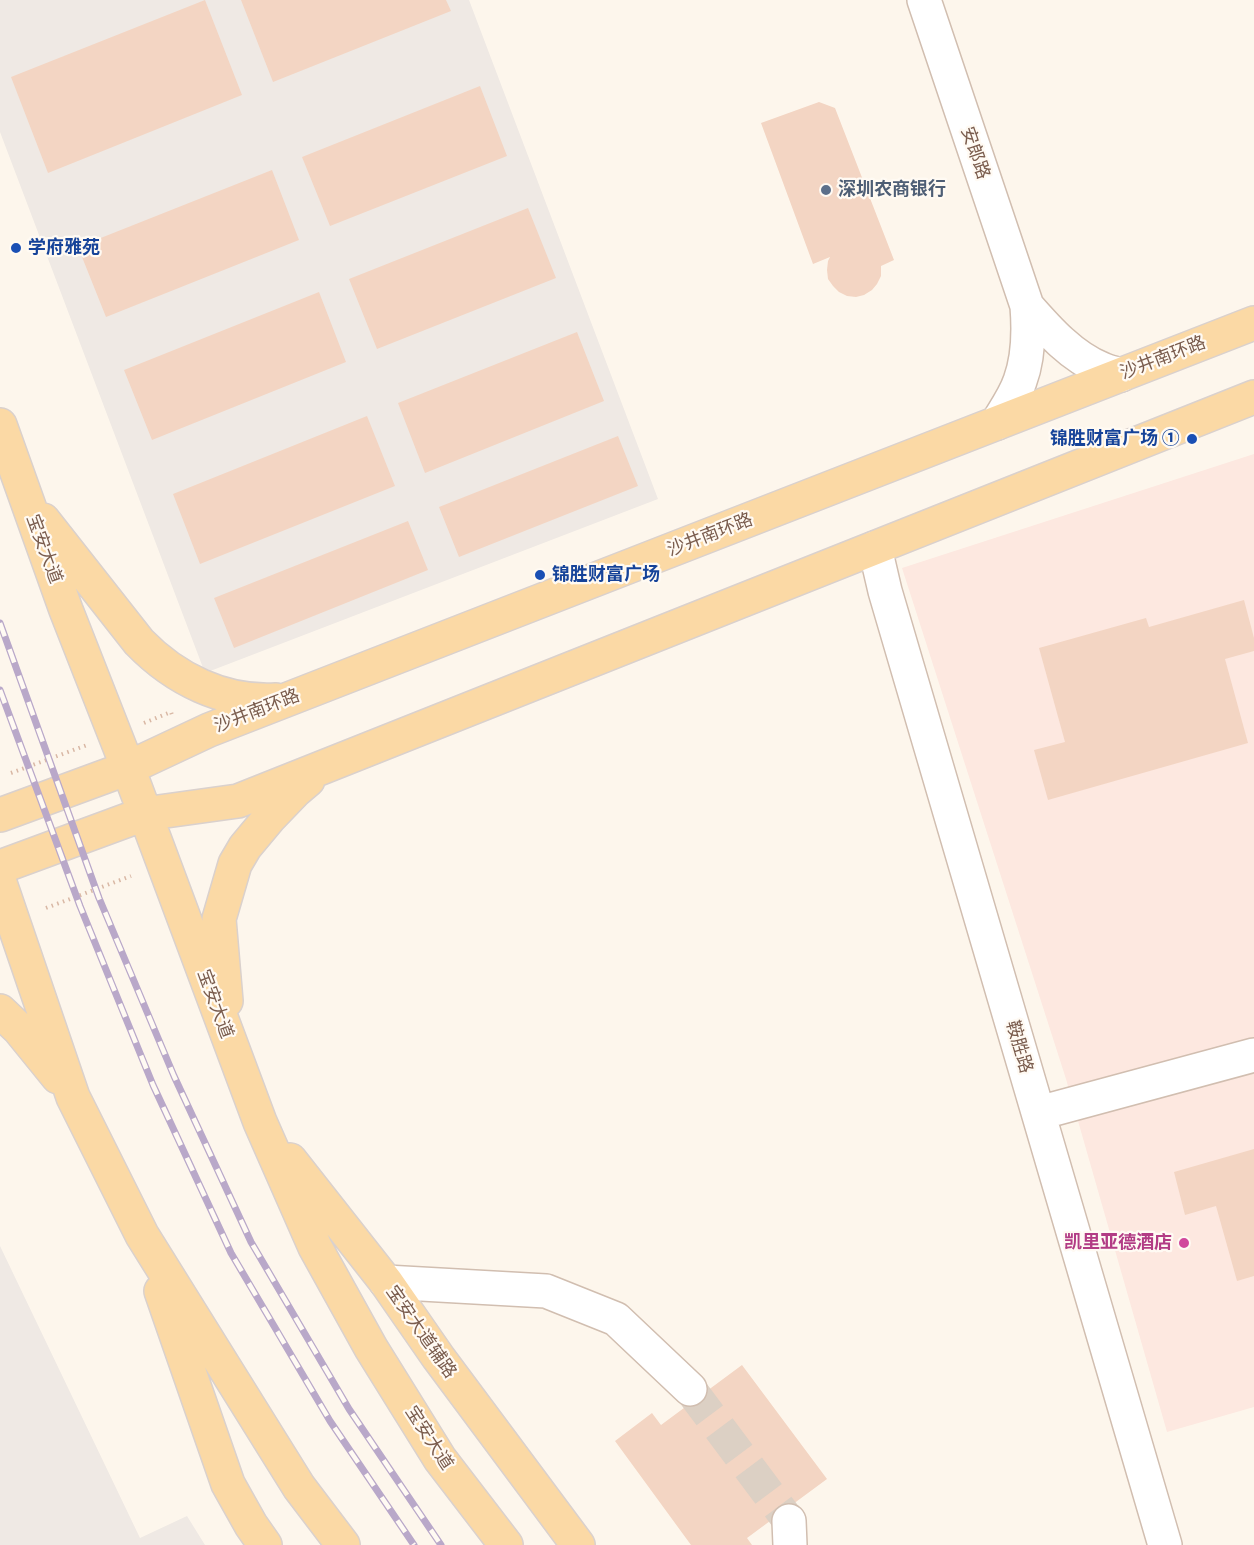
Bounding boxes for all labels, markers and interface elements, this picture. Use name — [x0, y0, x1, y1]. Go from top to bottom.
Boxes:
street label: 安郎路 — [956, 124, 994, 182]
place label: 深圳农商银行 — [838, 179, 946, 201]
marker: 深圳农商银行 — [819, 183, 833, 197]
place label: 学府雅苑 — [28, 237, 100, 259]
marker: 学府雅苑 — [9, 241, 23, 255]
street label: 沙井南环路 — [1117, 332, 1209, 384]
place label: 锦胜财富广场 ① — [1050, 428, 1180, 450]
marker: 锦胜财富广场 ① — [1185, 432, 1199, 446]
street label: 沙井南环路 — [664, 509, 756, 561]
street label: 宝安大道 — [22, 511, 66, 587]
place label: 锦胜财富广场 — [552, 564, 660, 586]
marker: 锦胜财富广场 — [533, 568, 547, 582]
street label: 沙井南环路 — [211, 685, 303, 737]
street label: 宝安大道 — [193, 966, 237, 1042]
street label: 鞍胜路 — [1001, 1018, 1037, 1076]
place label: 凯里亚德酒店 — [1064, 1232, 1172, 1254]
marker: 凯里亚德酒店 — [1177, 1236, 1191, 1250]
street label: 宝安大道辅路 — [381, 1282, 461, 1382]
street label: 宝安大道 — [400, 1402, 458, 1474]

